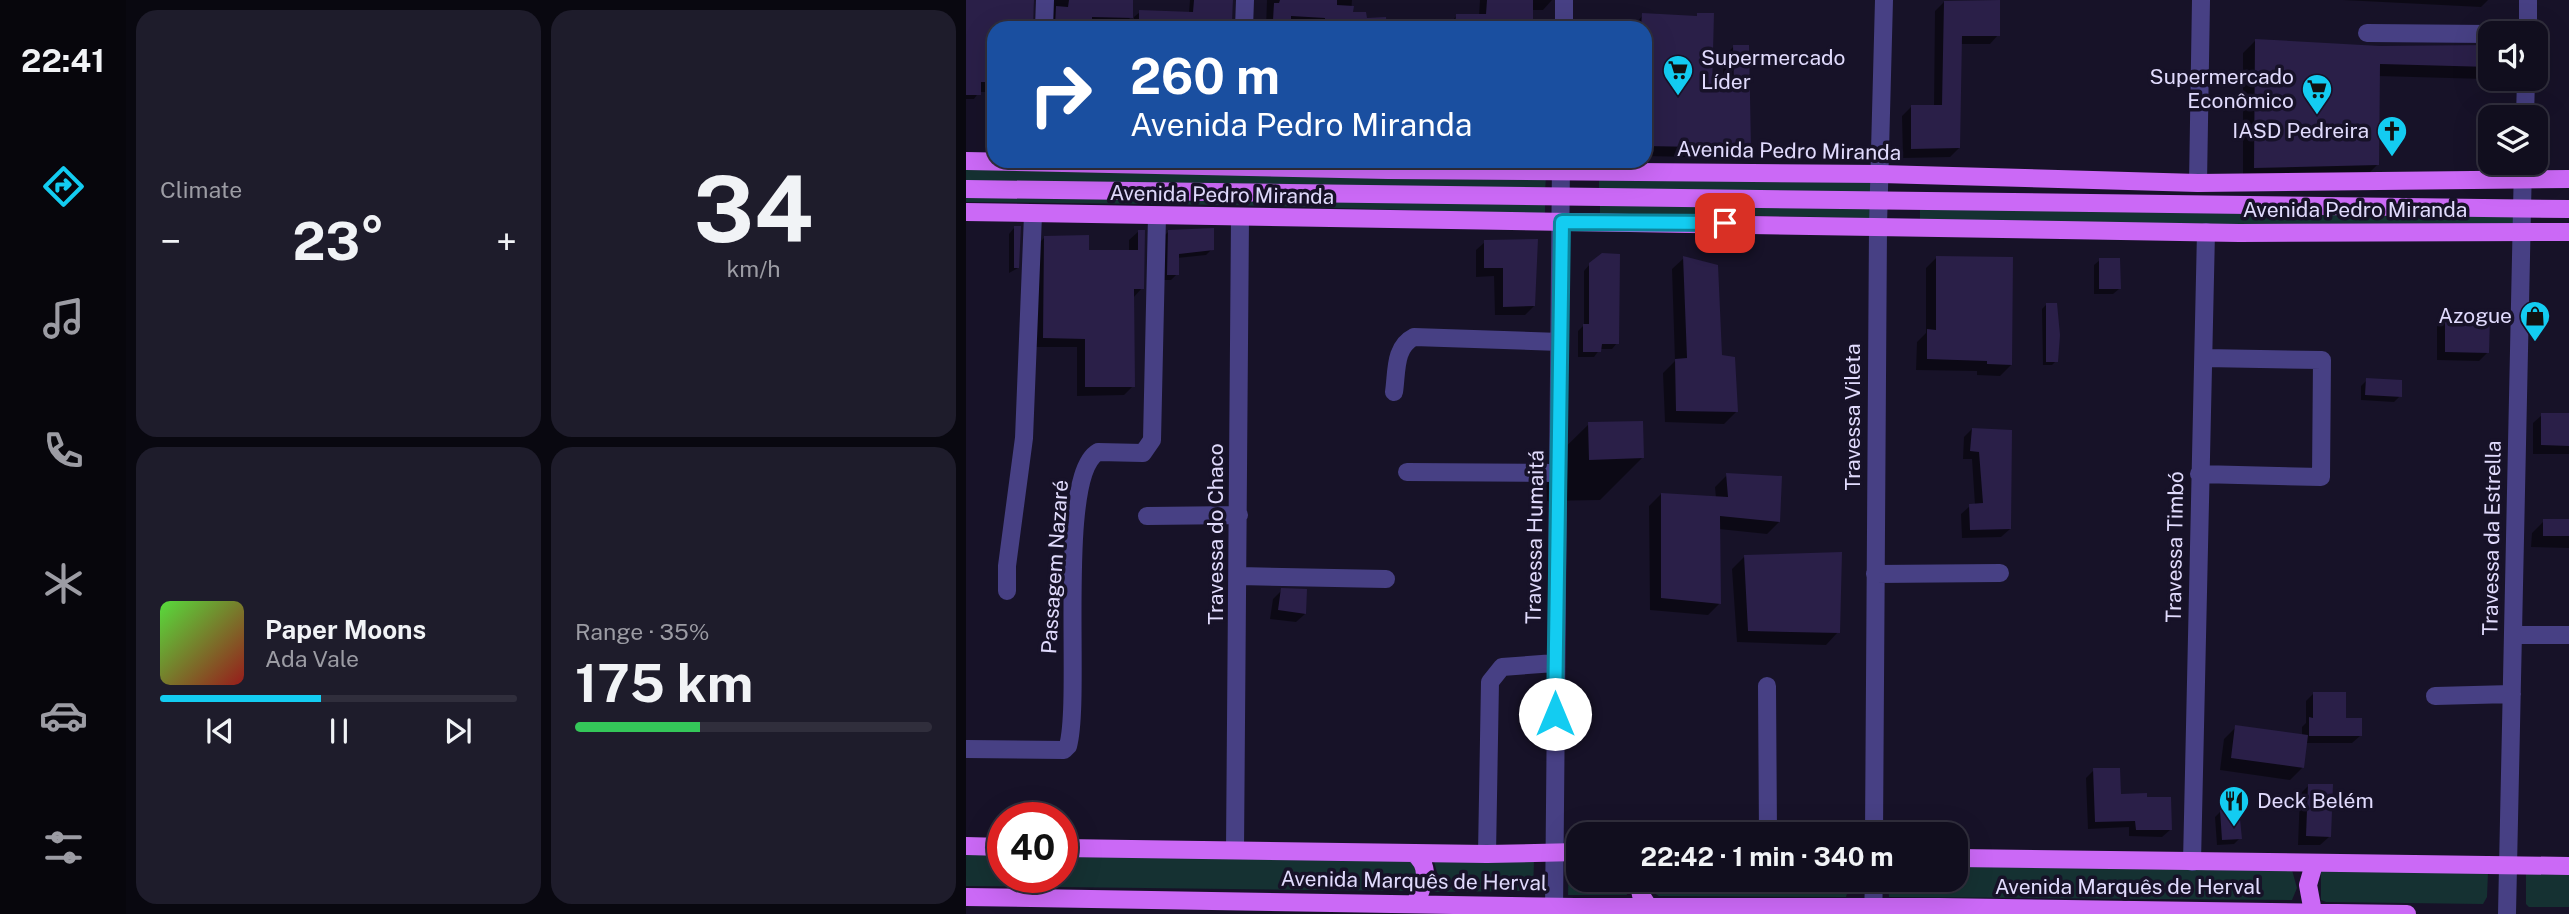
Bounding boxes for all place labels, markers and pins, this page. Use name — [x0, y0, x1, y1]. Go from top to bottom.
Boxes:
place label: Supermercado Líder — [1701, 45, 1845, 94]
supermarket icon: Supermercado Líder — [1661, 53, 1695, 97]
place label: Supermercado Econômico — [2150, 64, 2294, 113]
supermarket icon: Supermercado Econômico — [2300, 72, 2334, 116]
church icon: IASD Pedreira — [2375, 114, 2409, 158]
place label: IASD Pedreira — [2232, 118, 2369, 143]
pin — [1695, 193, 1755, 253]
shop icon: Azogue — [2518, 299, 2552, 343]
place label: Azogue — [2438, 303, 2512, 328]
restaurant icon: Deck Belém — [2217, 784, 2251, 828]
place label: Deck Belém — [2257, 788, 2374, 813]

